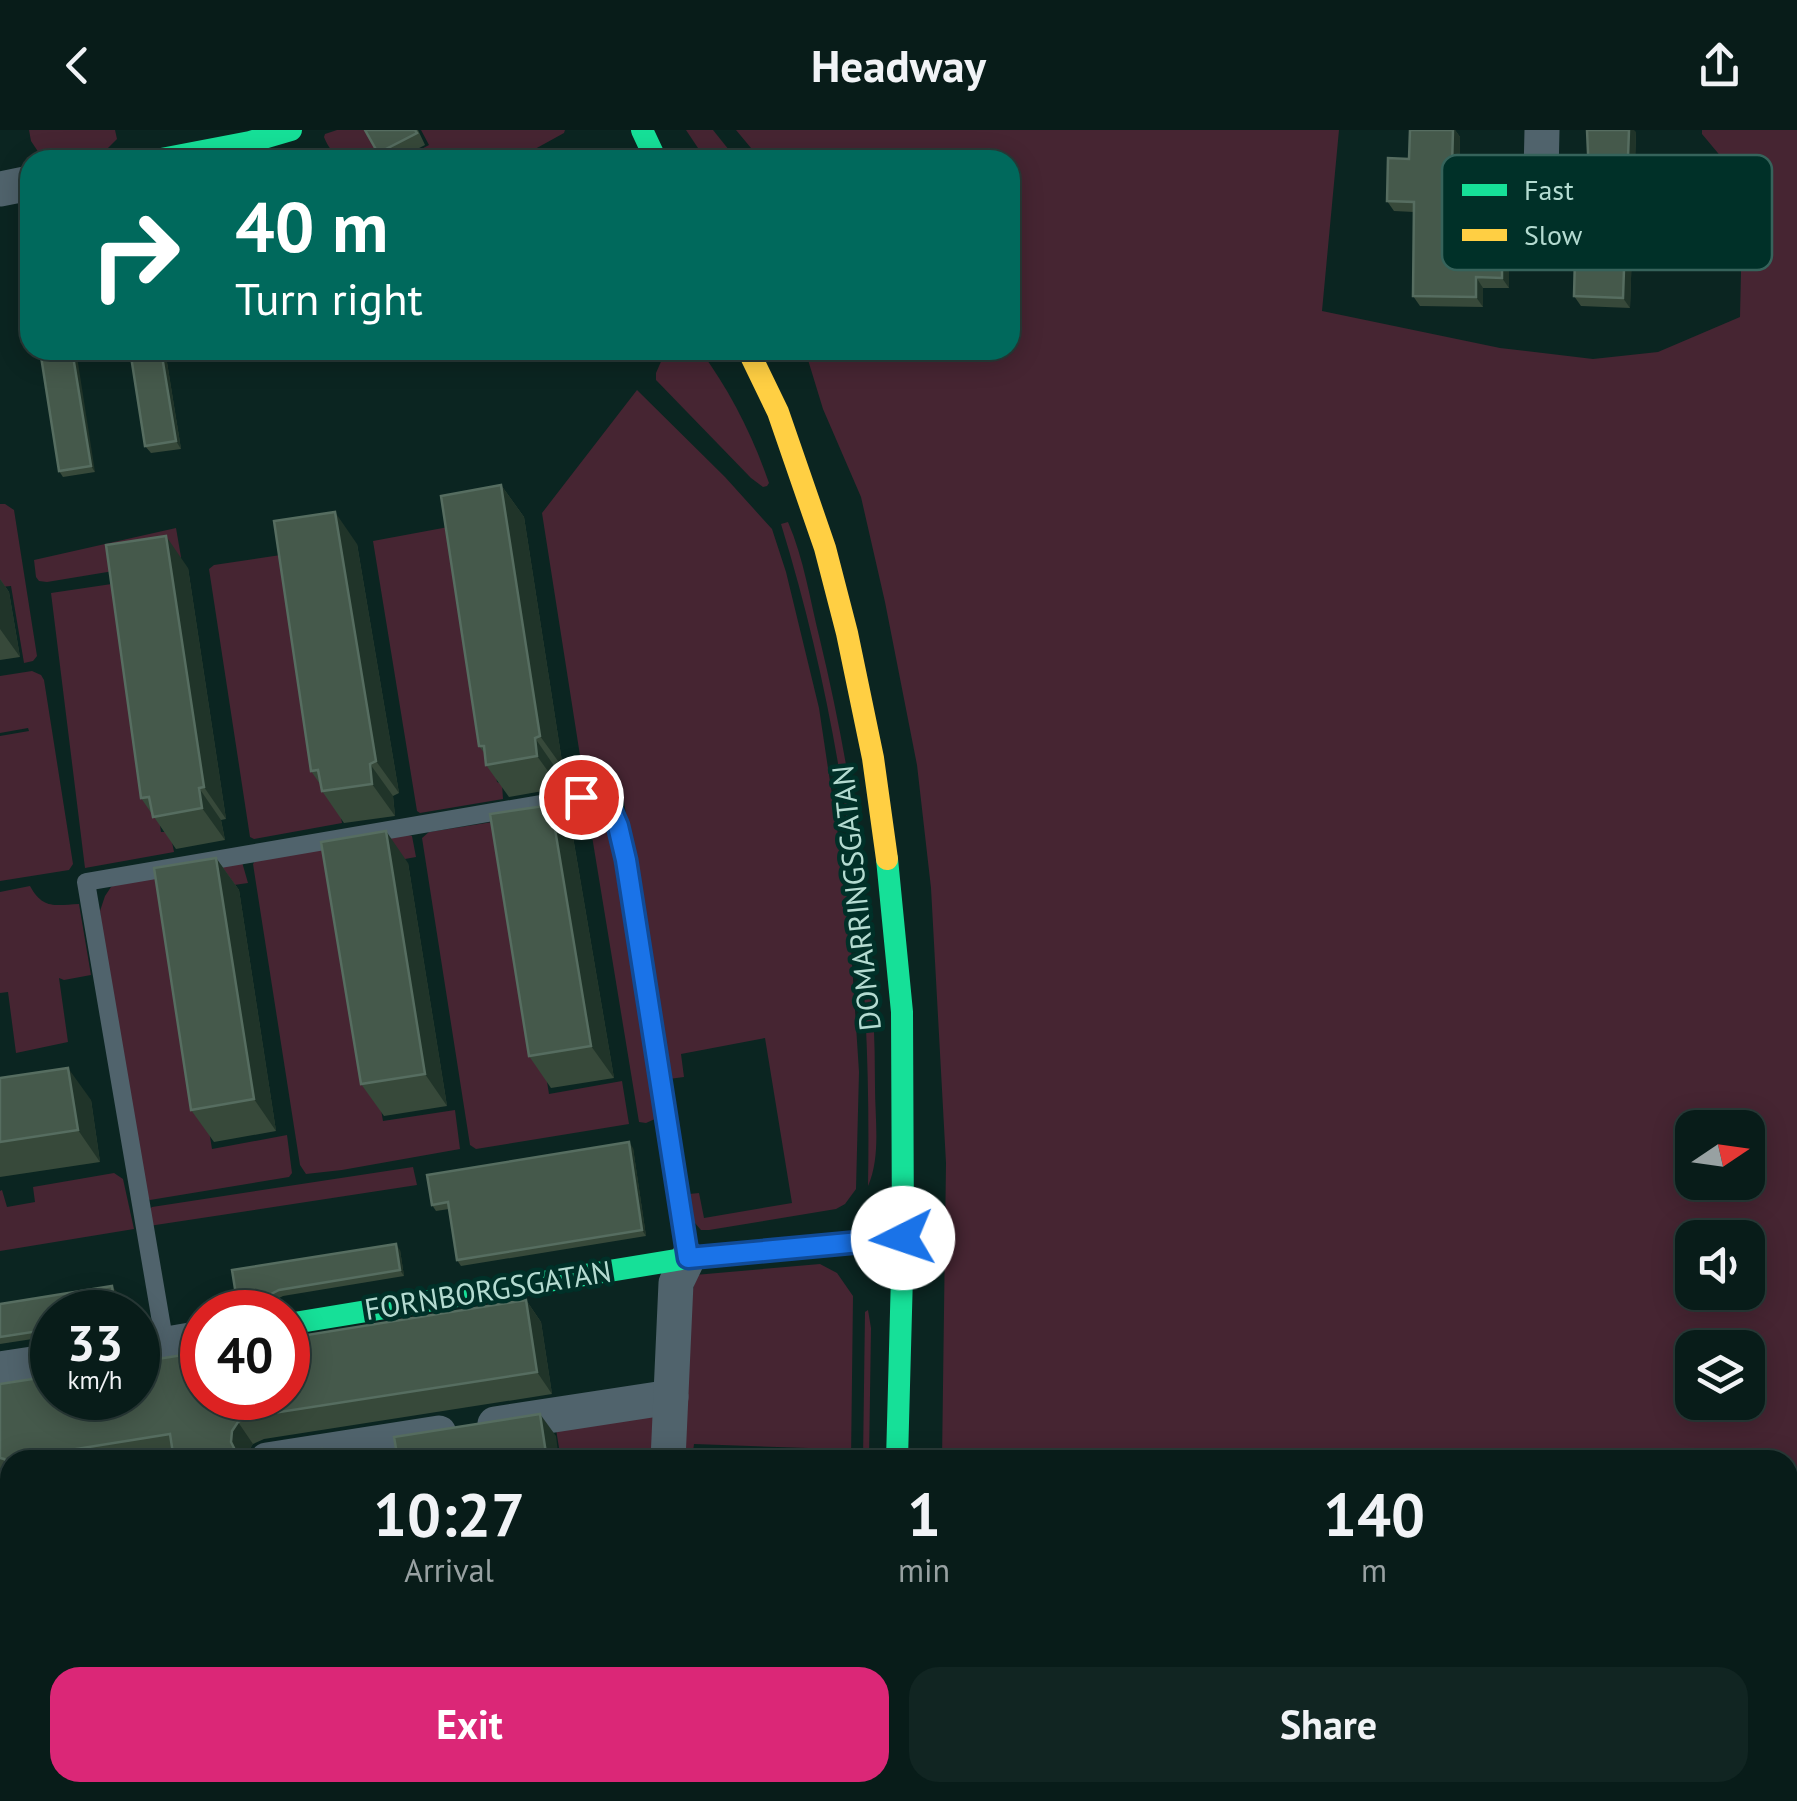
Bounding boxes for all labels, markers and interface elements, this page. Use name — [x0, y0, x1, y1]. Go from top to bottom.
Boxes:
text: Headway — [811, 36, 986, 94]
icon: back — [50, 38, 105, 93]
icon: share — [1692, 38, 1747, 93]
legend — [1442, 155, 1772, 270]
text: Fast — [1524, 171, 1574, 208]
text: 40 m — [235, 181, 388, 271]
icon: right — [70, 190, 200, 320]
text: Slow — [1524, 216, 1583, 253]
text: Turn right — [235, 269, 423, 327]
pin — [539, 755, 624, 840]
street label: DOMARRINGSGATAN — [822, 764, 889, 1033]
icon: arrive — [554, 770, 609, 825]
north arrow — [1675, 1110, 1765, 1200]
map controls — [1675, 1110, 1765, 1420]
position arrow — [851, 1186, 955, 1290]
button: sound — [1675, 1220, 1765, 1310]
street label: FORNBORGSGATAN — [362, 1251, 614, 1328]
speed limit sign: 40 — [180, 1290, 310, 1420]
text: 33 — [67, 1310, 123, 1375]
button: layers — [1675, 1330, 1765, 1420]
text: km/h — [68, 1364, 122, 1396]
text: 10:27 — [373, 1475, 525, 1553]
text: 1 — [907, 1475, 941, 1553]
text: 140 — [1323, 1475, 1425, 1553]
text: Arrival — [404, 1549, 494, 1591]
text: min — [898, 1549, 950, 1591]
text: m — [1361, 1549, 1387, 1591]
button: Exit — [50, 1667, 889, 1782]
button: Share — [909, 1667, 1748, 1782]

